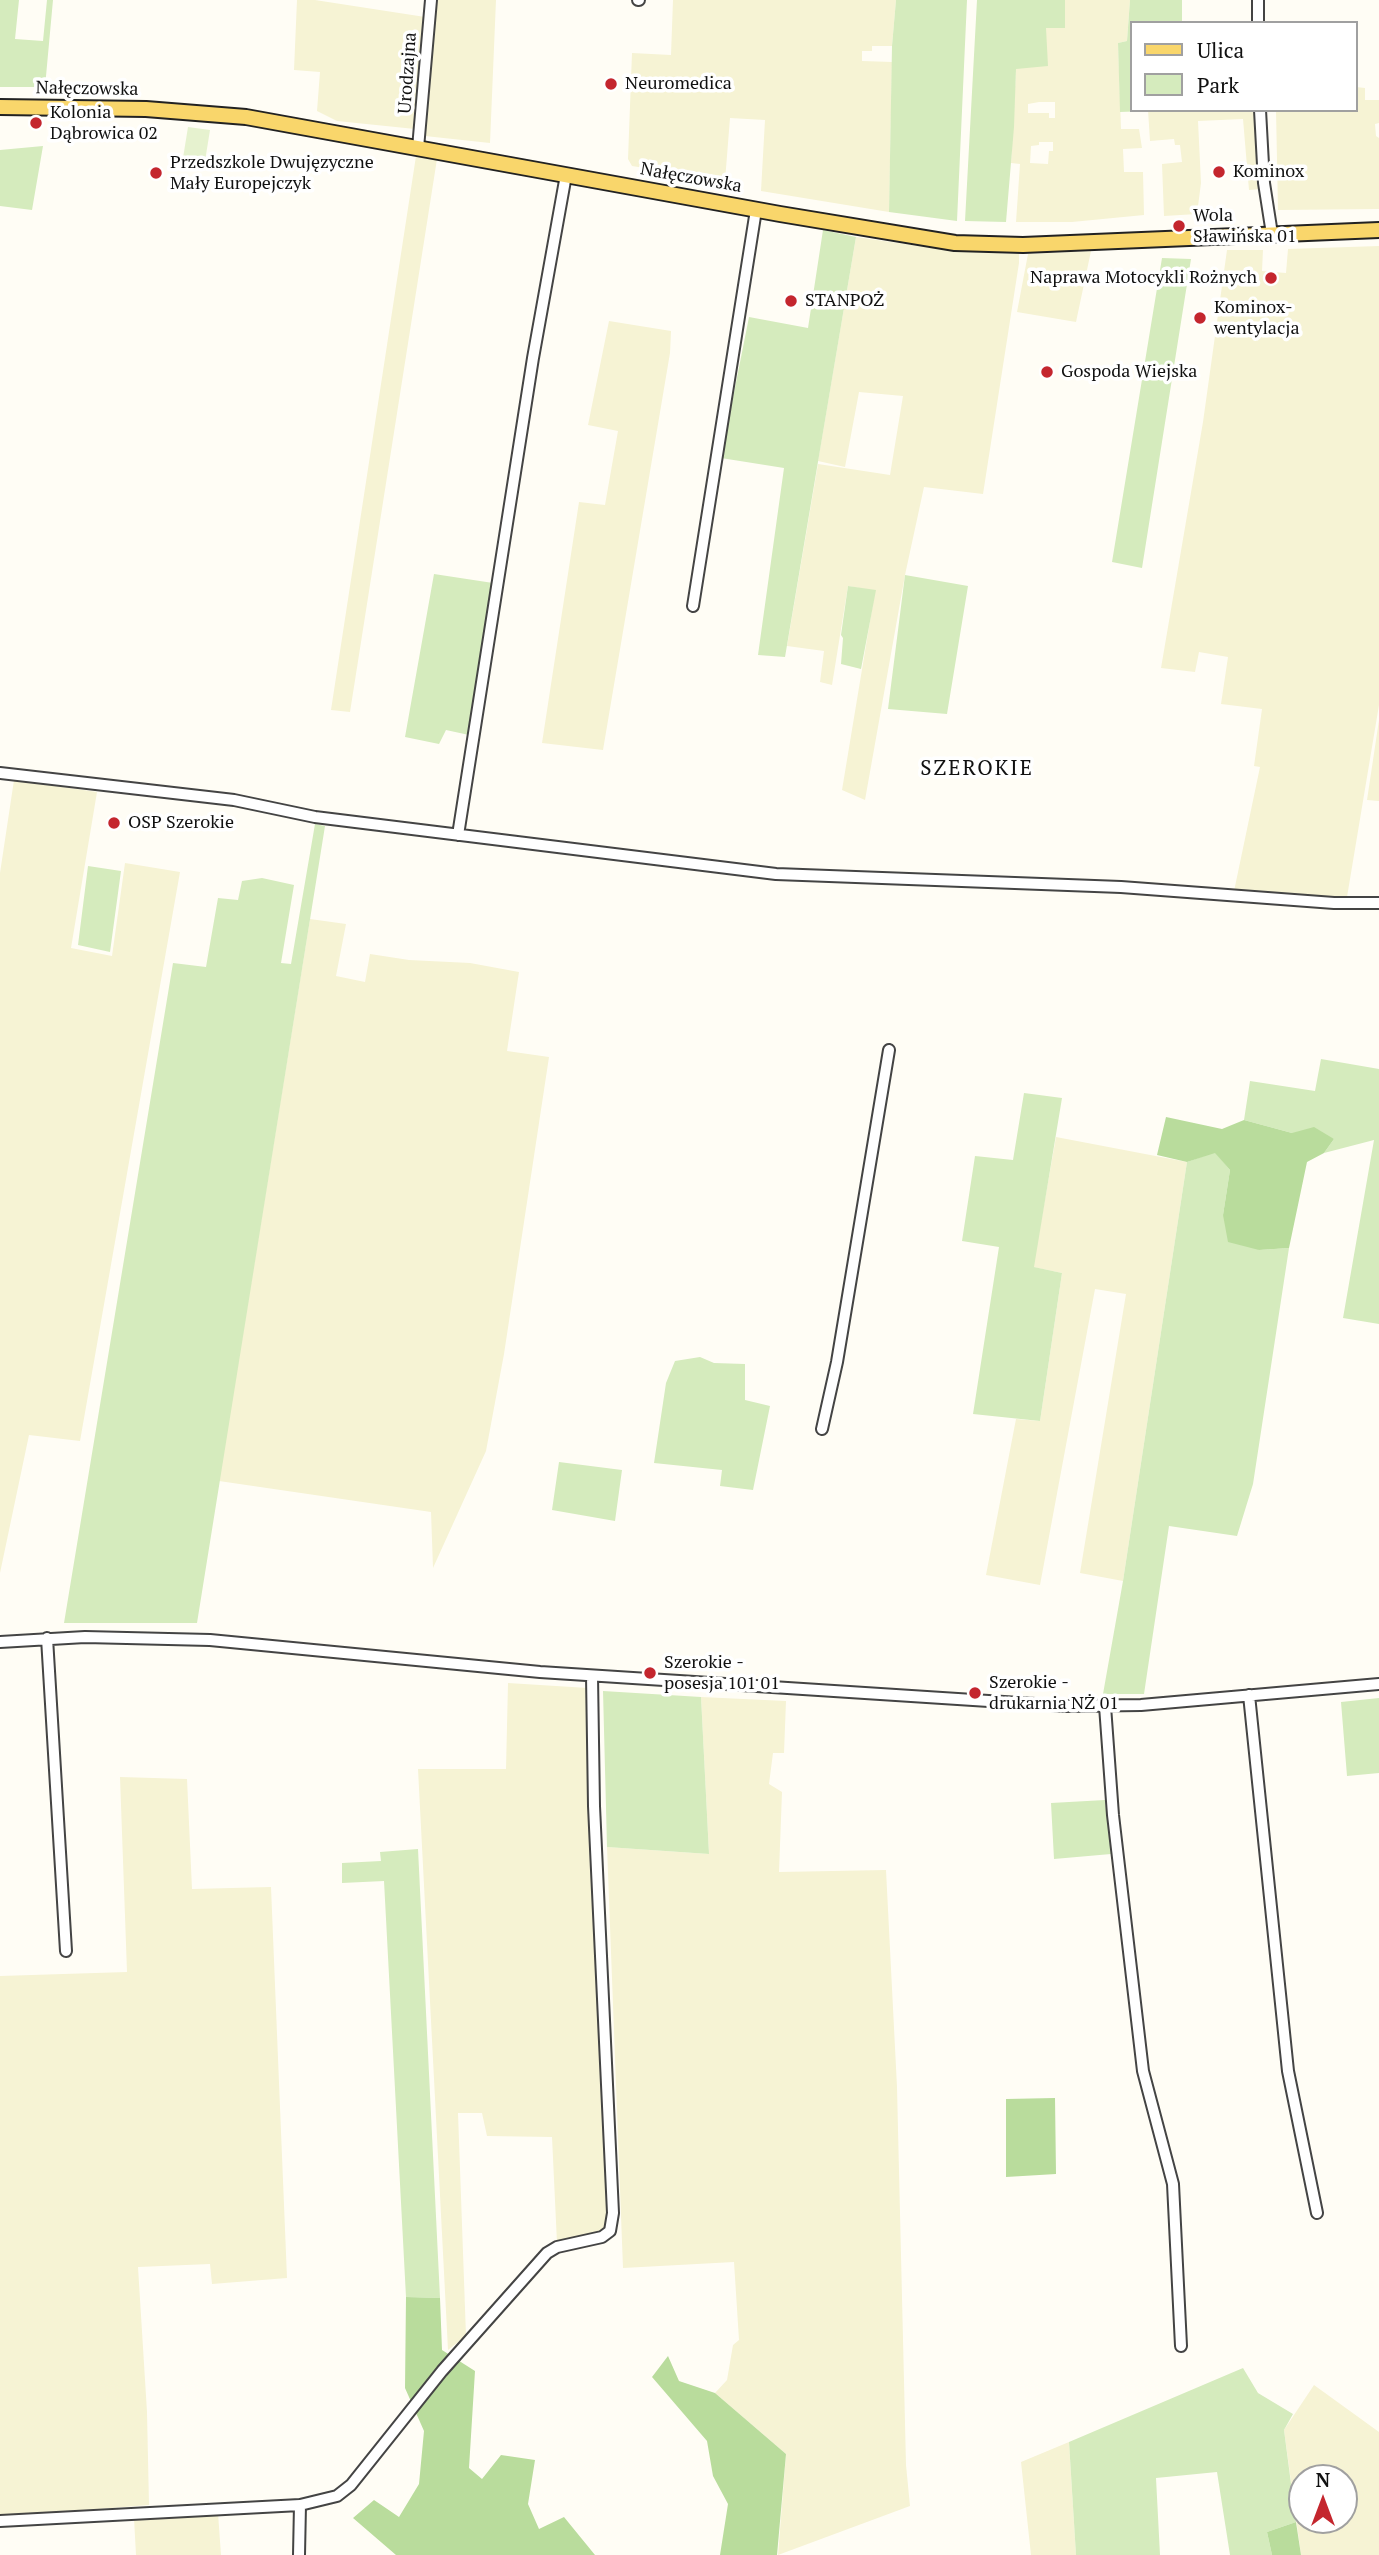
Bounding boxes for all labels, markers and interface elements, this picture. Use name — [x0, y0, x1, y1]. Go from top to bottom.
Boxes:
legend — [1130, 21, 1358, 112]
street label: Urodzajna — [394, 31, 422, 115]
text: Ulica — [1197, 36, 1244, 64]
text: Park — [1197, 71, 1239, 99]
place label: Neuromedica — [625, 73, 732, 95]
marker: Neuromedica — [603, 76, 619, 92]
street label: Nałęczowska — [35, 77, 139, 101]
place label: Kolonia Dąbrowica 02 — [50, 102, 158, 144]
marker: Kolonia Dąbrowica 02 — [28, 115, 44, 131]
place label: Przedszkole Dwujęzyczne Mały Europejczyk — [170, 152, 374, 194]
street label: Nałęczowska — [638, 158, 744, 198]
place label: Kominox — [1233, 161, 1304, 183]
marker: Kominox — [1211, 164, 1227, 180]
marker: Przedszkole Dwujęzyczne Mały Europejczyk — [148, 165, 164, 181]
place label: Wola Sławińska 01 — [1193, 205, 1297, 248]
marker: Wola Sławińska 01 — [1171, 218, 1187, 234]
place label: Naprawa Motocykli Rożnych — [1030, 267, 1257, 289]
marker: Naprawa Motocykli Rożnych — [1263, 270, 1279, 286]
place label: STANPOŻ — [805, 290, 884, 312]
marker: STANPOŻ — [783, 293, 799, 309]
place label: Kominox- wentylacja — [1214, 297, 1300, 340]
marker: Kominox- wentylacja — [1192, 310, 1208, 326]
place label: Gospoda Wiejska — [1061, 361, 1197, 383]
marker: Gospoda Wiejska — [1039, 364, 1055, 380]
district label: SZEROKIE — [921, 756, 1033, 782]
place label: OSP Szerokie — [128, 812, 234, 834]
marker: OSP Szerokie — [106, 815, 122, 831]
place label: Szerokie - posesja 101 01 — [664, 1652, 780, 1694]
marker: Szerokie - posesja 101 01 — [642, 1665, 658, 1681]
place label: Szerokie - drukarnia NŻ 01 — [989, 1672, 1119, 1714]
marker: Szerokie - drukarnia NŻ 01 — [967, 1685, 983, 1701]
north arrow — [1288, 2464, 1358, 2534]
text: N — [1316, 2467, 1330, 2492]

